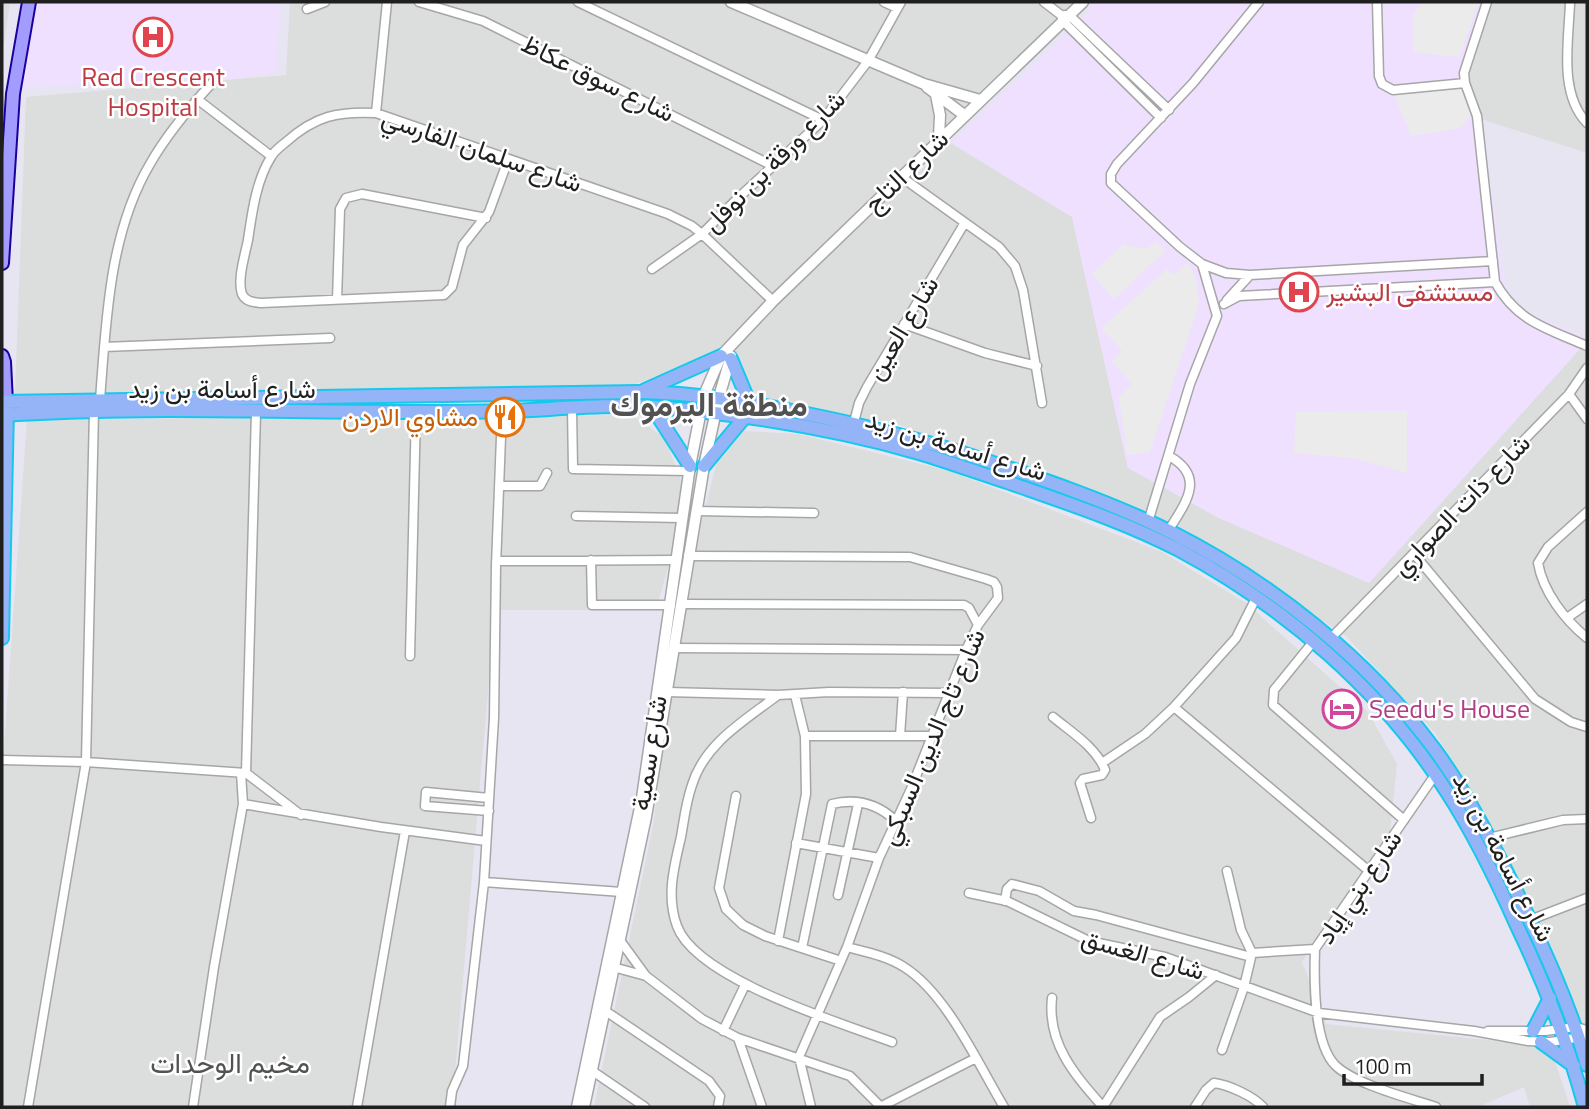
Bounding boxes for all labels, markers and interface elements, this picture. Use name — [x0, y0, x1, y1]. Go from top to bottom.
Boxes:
hospital icon: Red Crescent Hospital — [132, 16, 174, 58]
street label: شارع سوق عكاظ — [515, 23, 682, 132]
place label: Red Crescent Hospital — [81, 57, 225, 126]
street label: شارع ورقة بن نوفل — [693, 80, 854, 241]
street label: شارع سلمان الفارسي — [376, 97, 587, 204]
street label: شارع التاج — [854, 120, 957, 221]
street label: شارع العين — [855, 268, 948, 387]
hospital icon: مستشفى البشير — [1278, 271, 1320, 313]
place label: مستشفى البشير — [1325, 272, 1493, 311]
street label: شارع أسامة بن زيد — [128, 369, 316, 408]
district label: منطقة اليرموك — [610, 379, 808, 429]
restaurant icon: مشاوي الاردن — [484, 396, 526, 438]
place label: مشاوي الاردن — [342, 397, 478, 438]
street label: شارع أسامة بن زيد — [861, 398, 1051, 491]
street label: شارع ذات الصواري — [1382, 424, 1541, 586]
street label: شارع تاج الدين السبكي — [868, 622, 997, 852]
hotel icon: Seedu's House — [1321, 688, 1363, 730]
place label: Seedu's House — [1369, 689, 1530, 728]
street label: شارع سمية — [620, 692, 677, 813]
street label: شارع أسامة بن زيد — [1443, 765, 1566, 949]
street label: شارع بني إياد — [1306, 822, 1413, 953]
street label: شارع الغسق — [1077, 917, 1209, 990]
district label: مخيم الوحدات — [150, 1041, 310, 1084]
scale bar — [1344, 1042, 1482, 1086]
text: 100 m — [1354, 1050, 1411, 1082]

